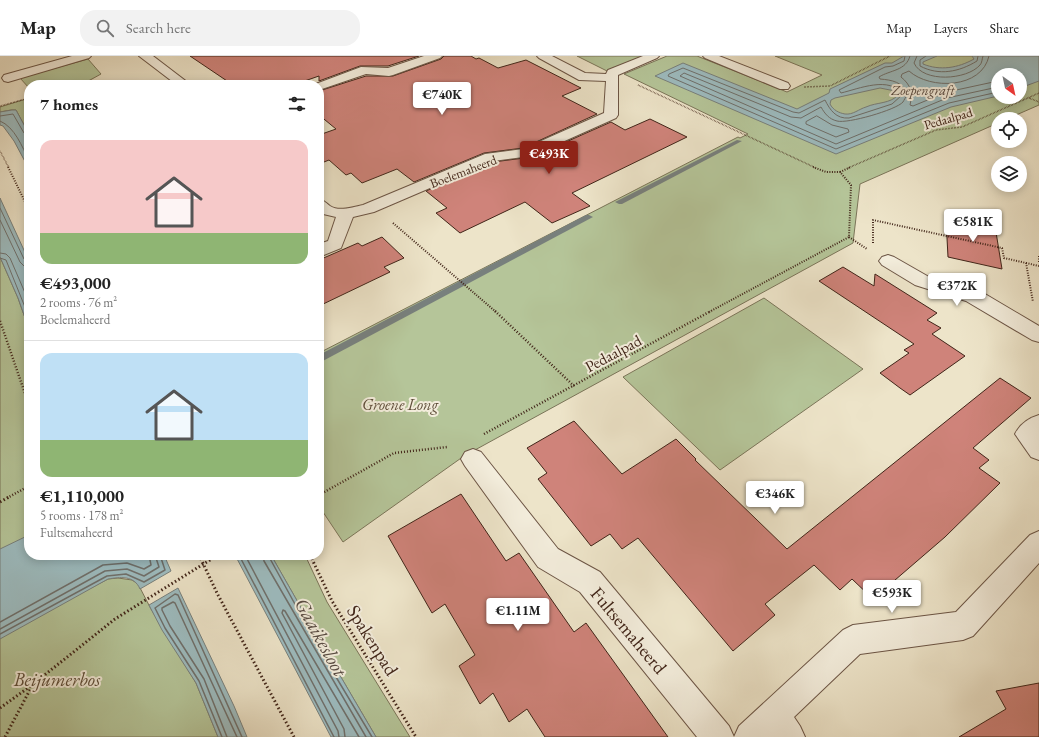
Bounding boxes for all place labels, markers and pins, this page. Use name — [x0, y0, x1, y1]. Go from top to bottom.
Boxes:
pin: €740K — [414, 82, 470, 116]
pin: €493K — [521, 141, 577, 175]
pin: €581K — [945, 209, 1001, 243]
pin: €372K — [929, 273, 985, 307]
pin: €346K — [747, 481, 803, 515]
pin: €593K — [864, 580, 920, 614]
pin: €1.11M — [485, 598, 551, 632]

